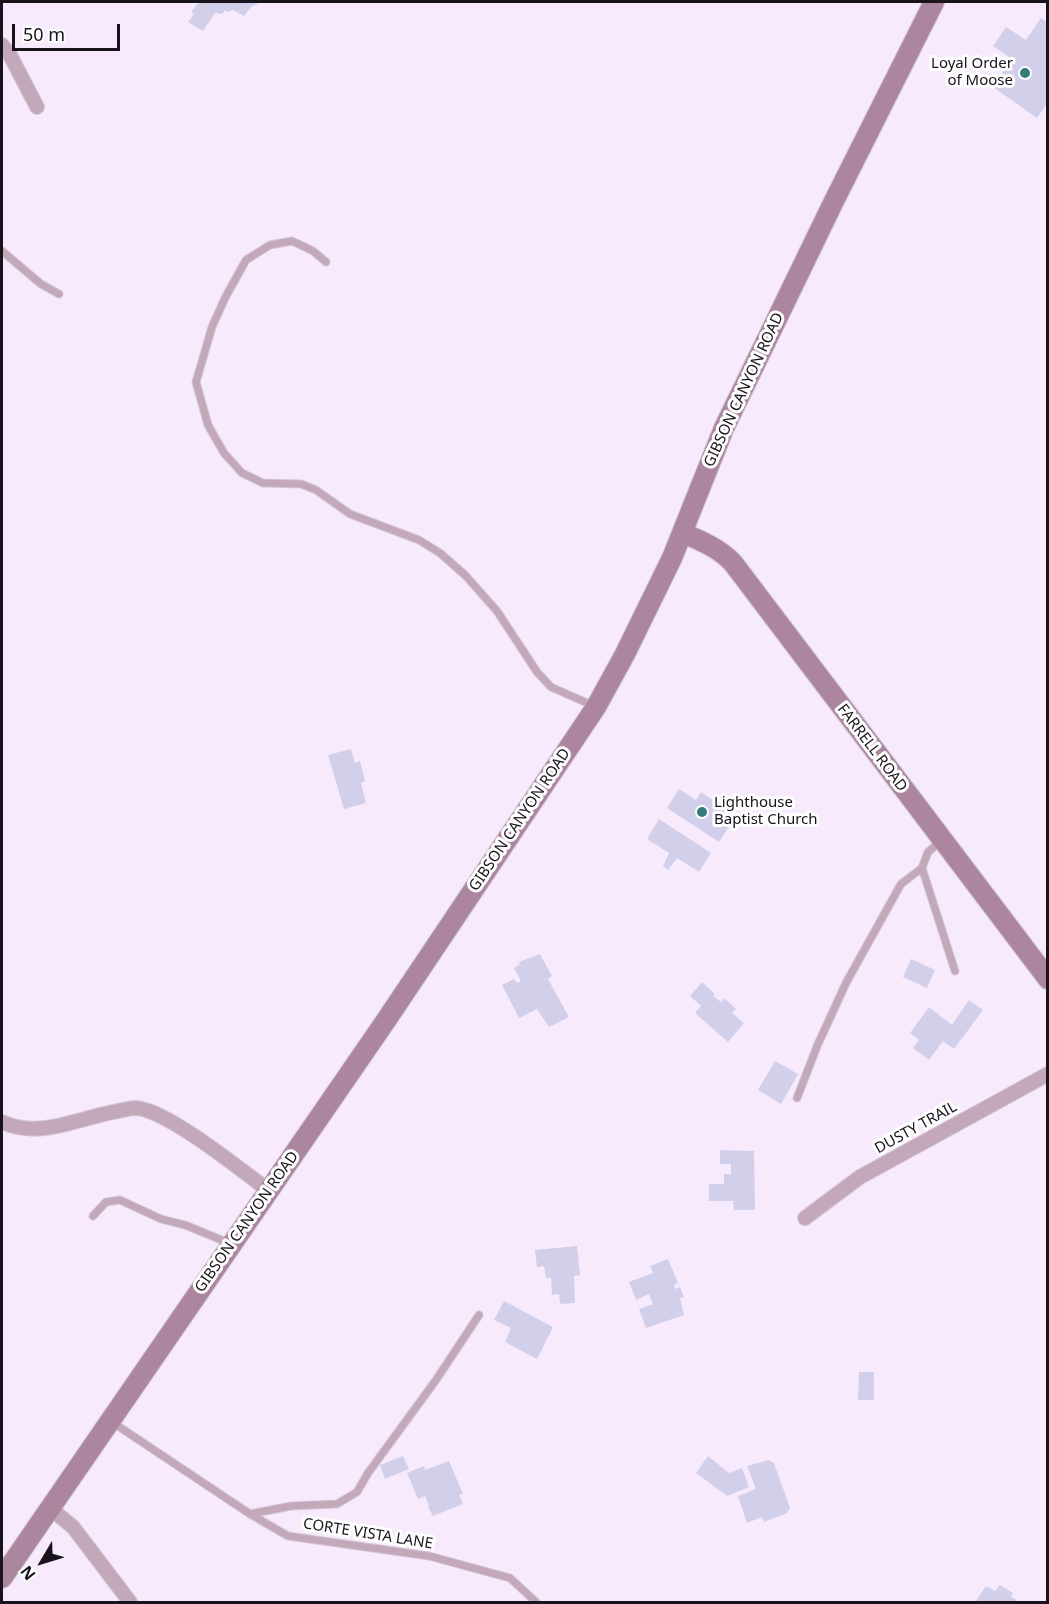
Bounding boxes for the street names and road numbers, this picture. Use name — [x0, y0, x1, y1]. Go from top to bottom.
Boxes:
street label: GIBSON CANYON ROAD — [700, 310, 788, 470]
street label: FARRELL ROAD — [833, 701, 911, 795]
street label: GIBSON CANYON ROAD — [466, 745, 574, 895]
street label: DUSTY TRAIL — [872, 1098, 960, 1158]
street label: GIBSON CANYON ROAD — [191, 1148, 303, 1296]
street label: CORTE VISTA LANE — [302, 1515, 434, 1553]

